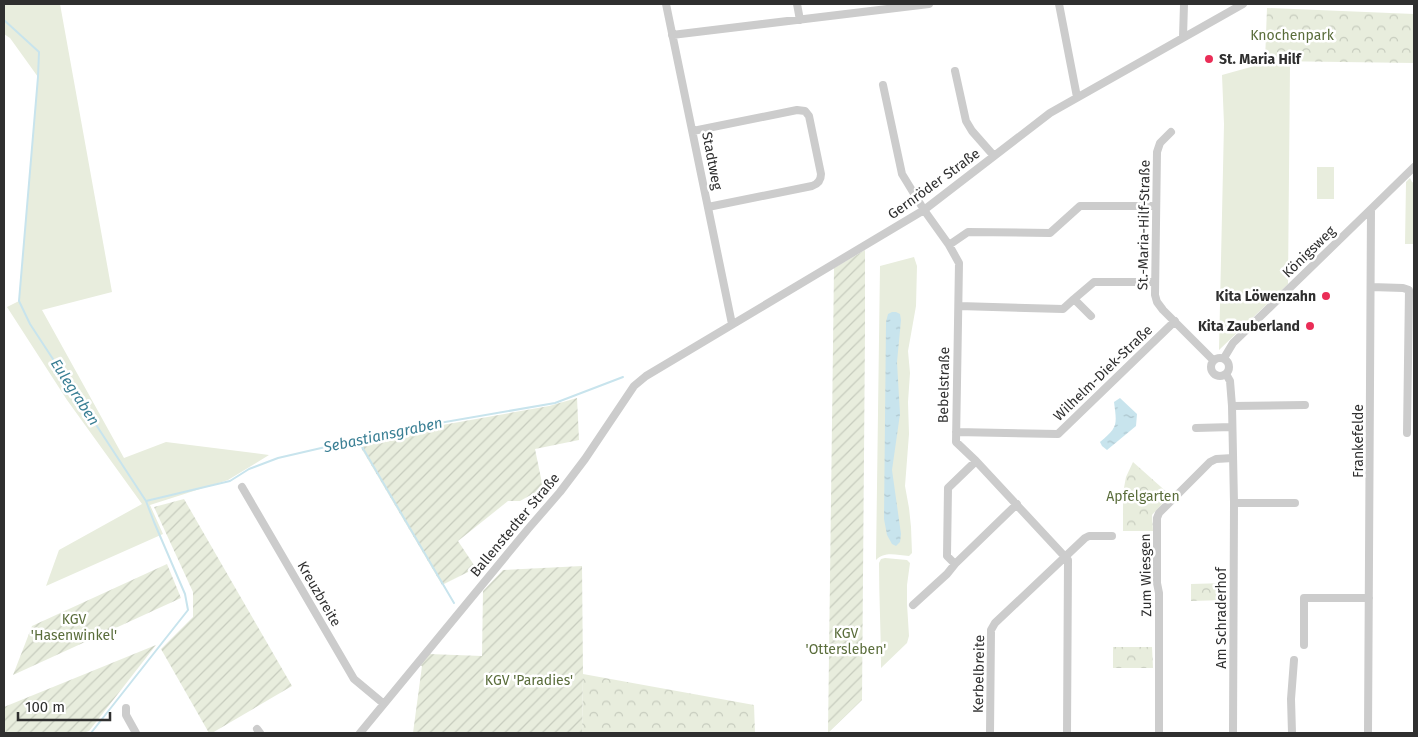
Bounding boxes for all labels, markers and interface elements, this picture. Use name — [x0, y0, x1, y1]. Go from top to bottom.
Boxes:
park label: Knochenpark — [1250, 27, 1335, 44]
place label: St. Maria Hilf — [1219, 51, 1303, 68]
marker: St. Maria Hilf — [1203, 53, 1215, 65]
street label: Stadtweg — [698, 131, 726, 192]
street label: Gernröder Straße — [885, 145, 983, 223]
street label: St.-Maria-Hilf-Straße — [1134, 160, 1154, 290]
street label: Königsweg — [1279, 222, 1339, 281]
place label: Kita Löwenzahn — [1216, 288, 1316, 305]
marker: Kita Löwenzahn — [1320, 290, 1332, 302]
place label: Kita Zauberland — [1198, 318, 1300, 335]
marker: Kita Zauberland — [1304, 320, 1316, 332]
street label: Wilhelm-Diek-Straße — [1050, 321, 1156, 425]
street label: Bebelstraße — [935, 347, 953, 423]
water label: Eulegraben — [47, 355, 103, 429]
street label: Frankefelde — [1350, 404, 1367, 478]
water label: Sebastiansgraben — [321, 414, 444, 457]
street label: Ballenstedter Straße — [467, 470, 563, 580]
park label: Apfelgarten — [1106, 488, 1180, 505]
street label: Zum Wiesgen — [1137, 533, 1155, 617]
street label: Kreuzbreite — [294, 558, 344, 630]
street label: Am Schraderhof — [1213, 566, 1230, 669]
park label: KGV 'Hasenwinkel' — [31, 611, 117, 644]
park label: KGV 'Ottersleben' — [806, 625, 886, 658]
street label: Kerbelbreite — [970, 635, 988, 713]
park label: KGV 'Paradies' — [485, 672, 573, 689]
scale bar — [18, 690, 110, 722]
text: 100 m — [25, 698, 65, 716]

